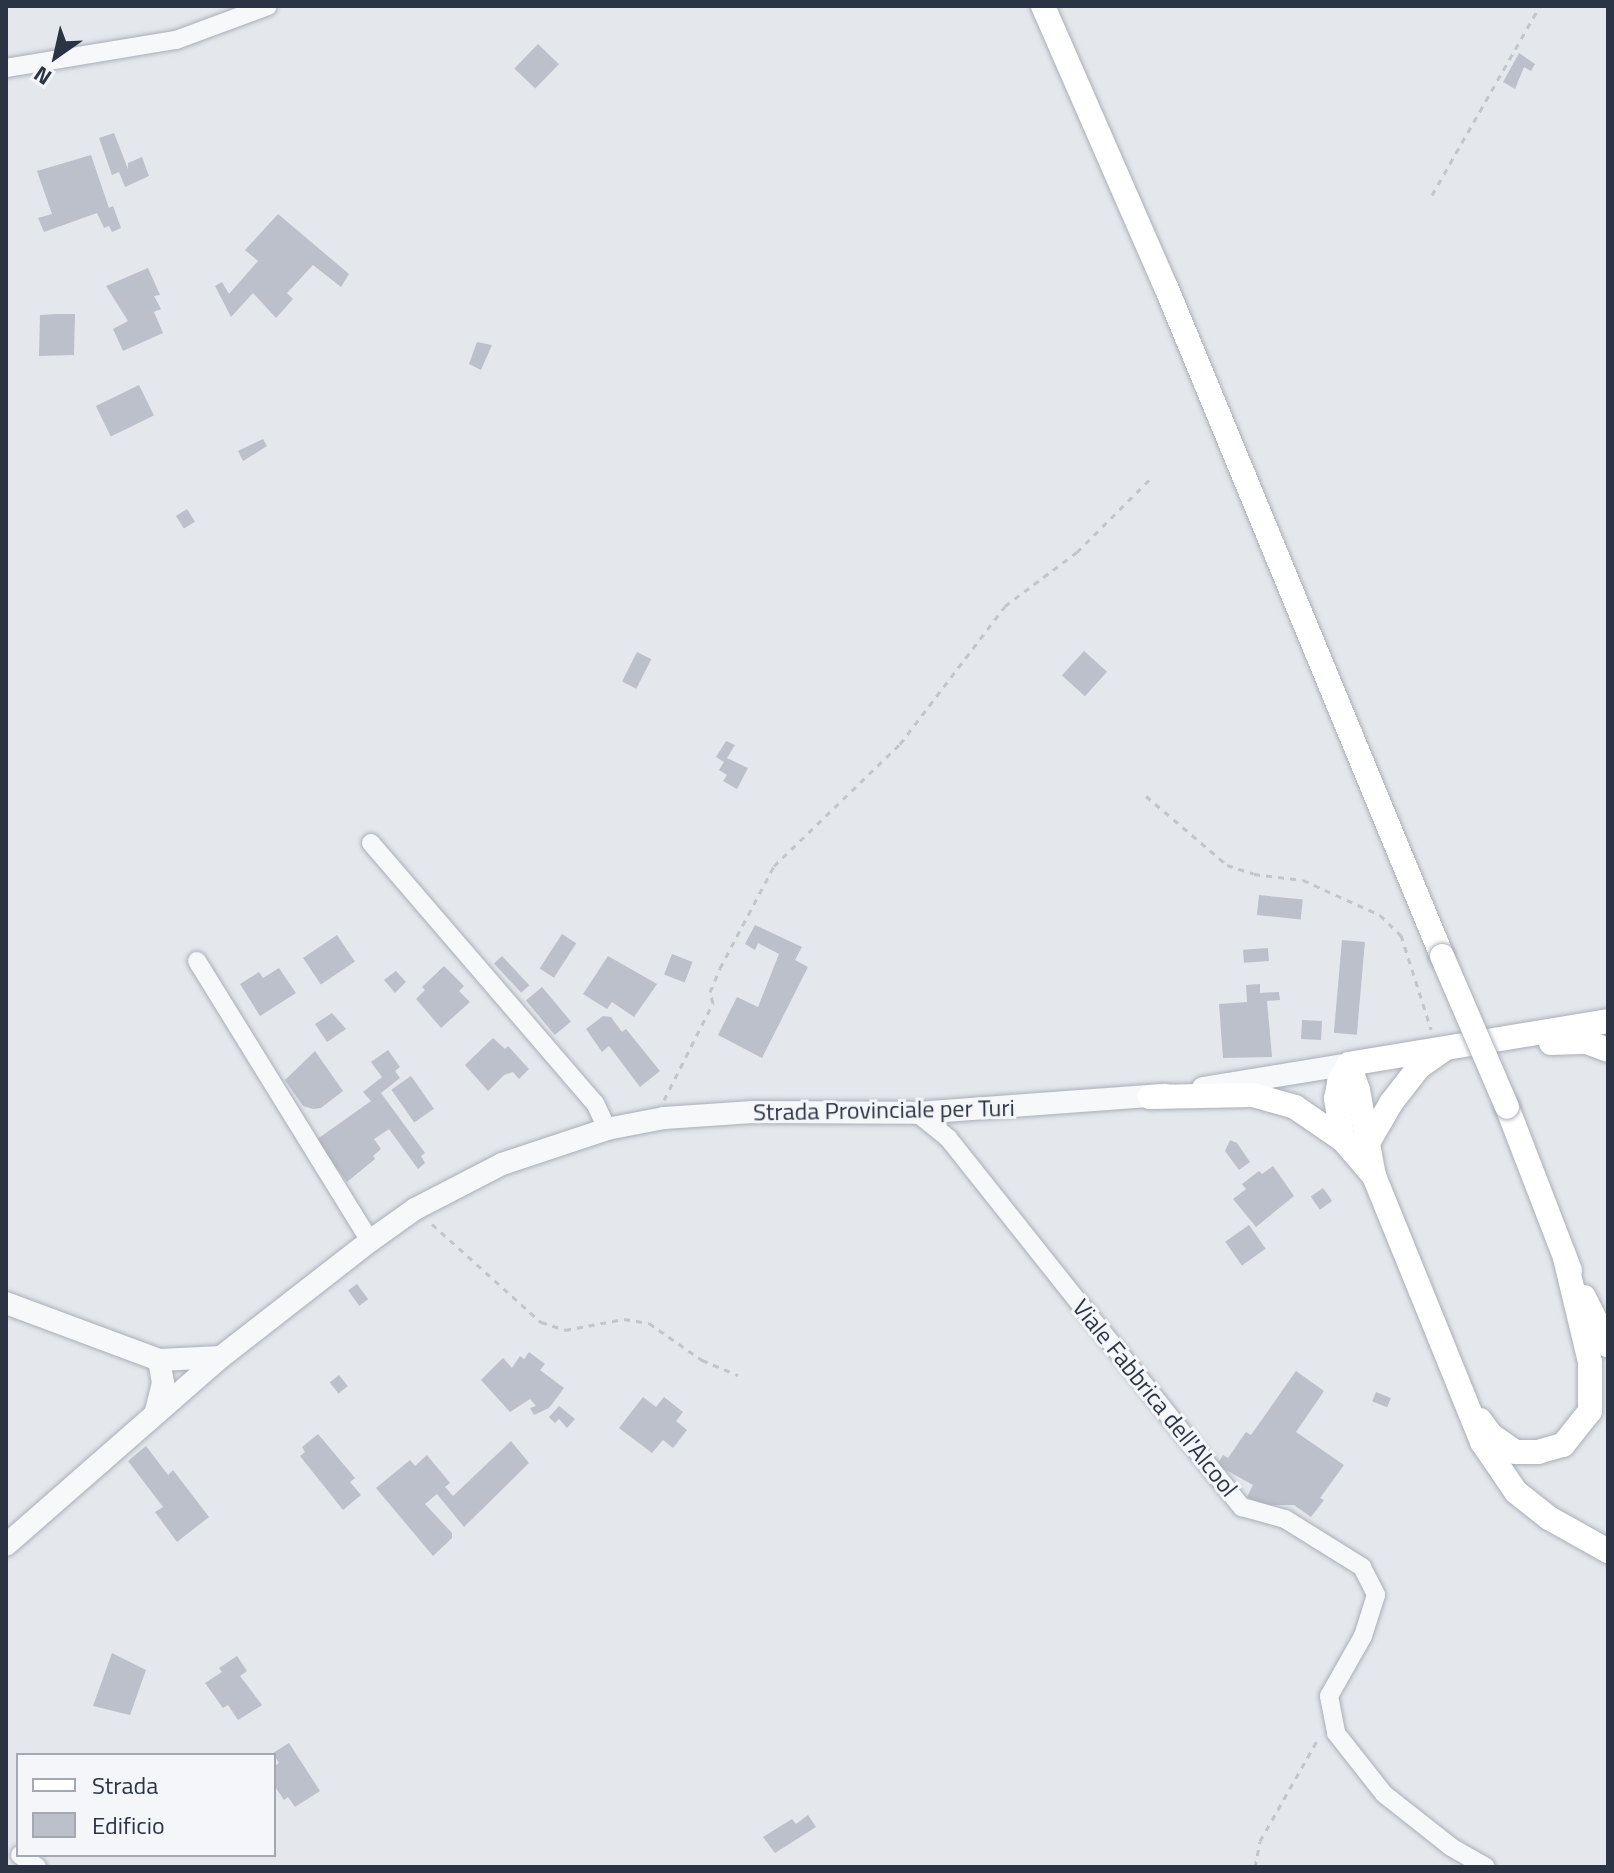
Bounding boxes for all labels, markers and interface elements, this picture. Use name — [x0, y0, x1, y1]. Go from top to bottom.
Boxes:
north arrow — [16, 16, 96, 96]
text: N — [27, 58, 58, 94]
street label: Strada Provinciale per Turi — [753, 1093, 1015, 1127]
street label: Viale Fabbrica dell'Alcool — [1067, 1294, 1243, 1502]
legend — [16, 1753, 276, 1857]
text: Strada — [92, 1767, 158, 1803]
text: Edificio — [92, 1807, 165, 1843]

